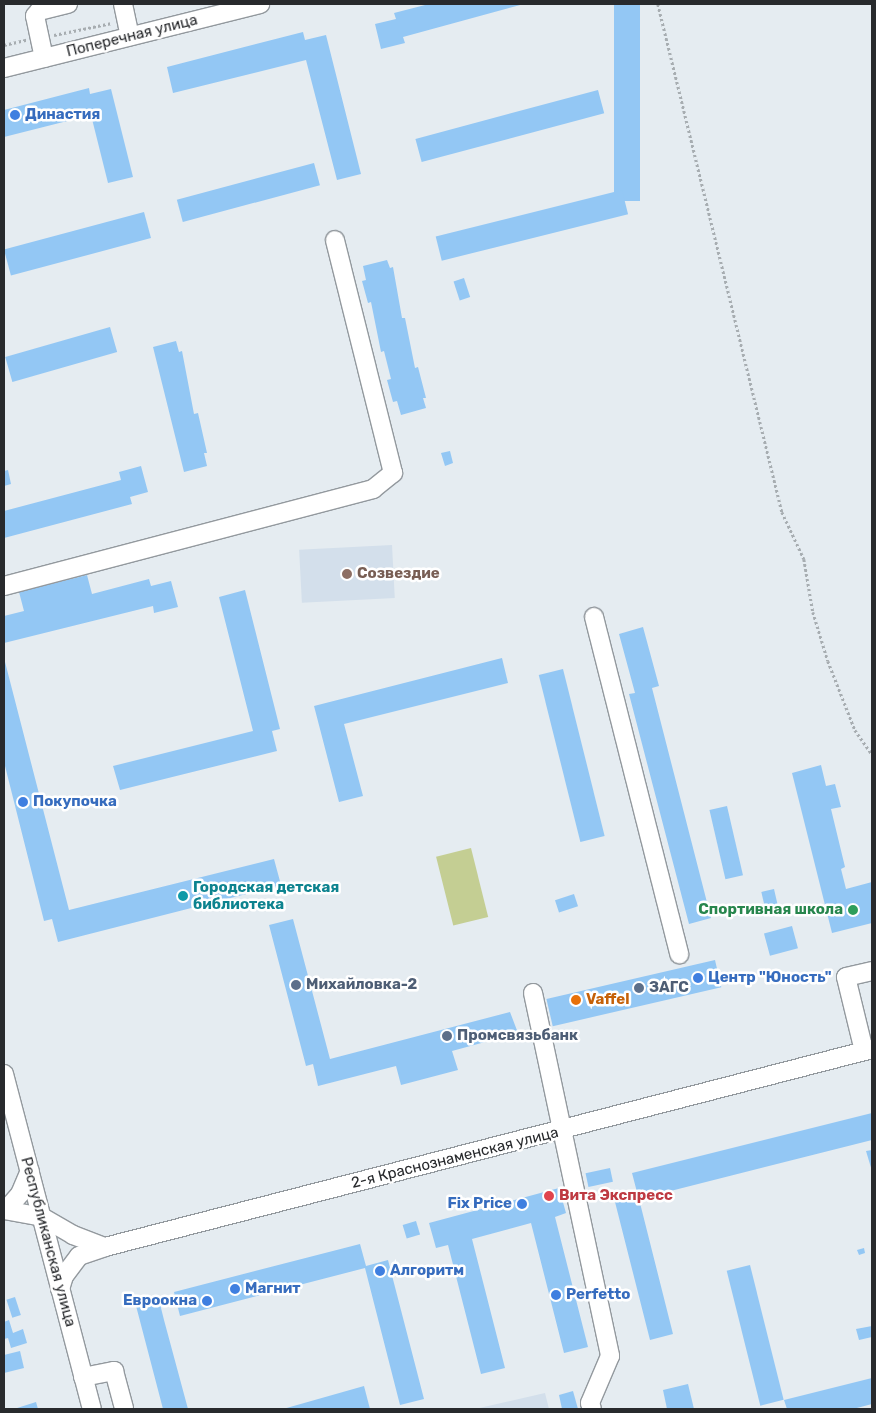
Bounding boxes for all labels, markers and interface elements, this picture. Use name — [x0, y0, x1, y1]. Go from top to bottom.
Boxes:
street label: Поперечная улица — [65, 11, 199, 61]
place label: Династия — [25, 106, 100, 124]
marker: Династия — [9, 109, 21, 121]
place label: Созвездие — [357, 565, 440, 583]
marker: Созвездие — [341, 568, 353, 580]
place label: Покупочка — [33, 793, 117, 811]
marker: Покупочка — [17, 796, 29, 808]
place label: Городская детская библиотека — [193, 878, 339, 913]
marker: Городская детская библиотека — [177, 890, 189, 902]
place label: Спортивная школа — [698, 901, 843, 919]
marker: Спортивная школа — [847, 904, 859, 916]
place label: Центр "Юность" — [708, 969, 831, 987]
marker: Центр "Юность" — [692, 972, 704, 984]
place label: Михайловка-2 — [306, 976, 417, 994]
marker: Михайловка-2 — [290, 979, 302, 991]
place label: ЗАГС — [649, 979, 689, 997]
marker: ЗАГС — [633, 982, 645, 994]
place label: Vaffel — [586, 991, 629, 1009]
marker: Vaffel — [570, 994, 582, 1006]
place label: Промсвязьбанк — [457, 1027, 578, 1045]
marker: Промсвязьбанк — [441, 1030, 453, 1042]
street label: 2-я Краснознаменская улица — [350, 1124, 560, 1192]
street label: Республиканская улица — [17, 1155, 79, 1329]
place label: Вита Экспресс — [559, 1187, 673, 1205]
marker: Вита Экспресс — [543, 1190, 555, 1202]
place label: Fix Price — [447, 1195, 512, 1213]
marker: Fix Price — [516, 1198, 528, 1210]
place label: Алгоритм — [390, 1262, 464, 1280]
marker: Алгоритм — [374, 1265, 386, 1277]
place label: Магнит — [245, 1280, 301, 1298]
marker: Магнит — [229, 1283, 241, 1295]
place label: Perfetto — [566, 1286, 630, 1304]
marker: Perfetto — [550, 1289, 562, 1301]
place label: Евроокна — [123, 1292, 197, 1310]
marker: Евроокна — [201, 1295, 213, 1307]

